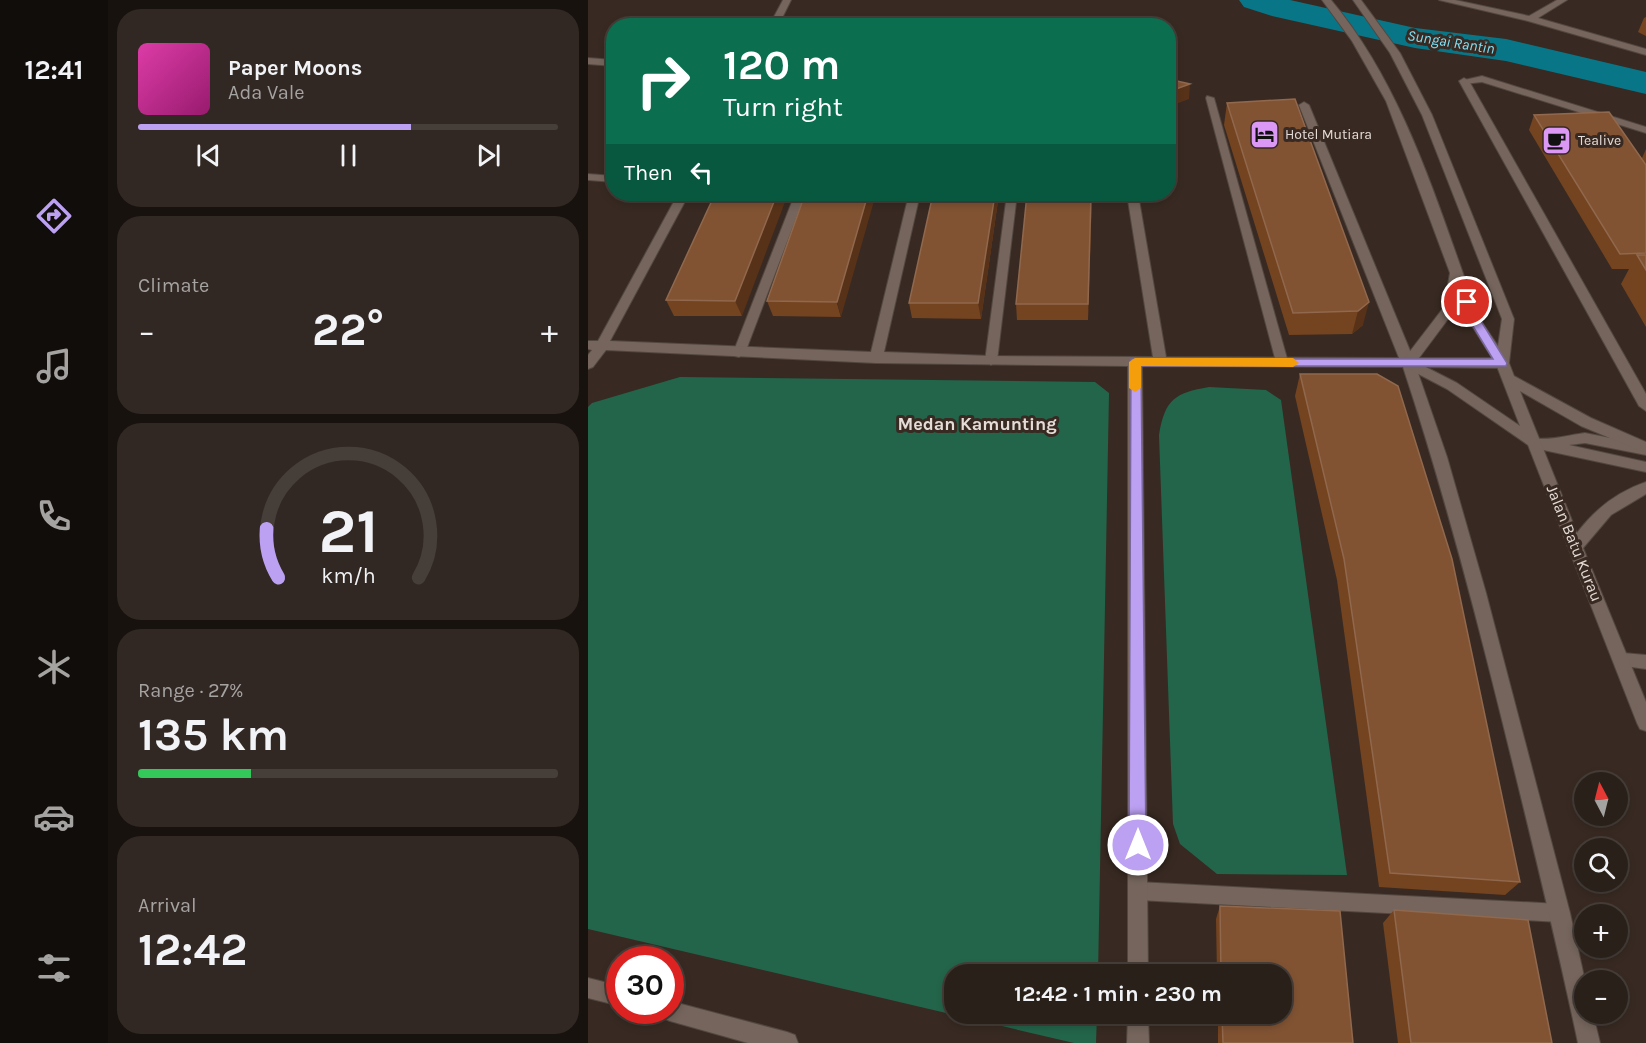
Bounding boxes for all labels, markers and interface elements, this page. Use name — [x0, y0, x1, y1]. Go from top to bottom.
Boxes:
water label: Sungai Rantin — [1406, 26, 1496, 58]
text: 120 m — [723, 40, 840, 90]
icon: right — [624, 42, 702, 120]
text: 12:41 — [25, 54, 83, 86]
text: Paper Moons — [228, 55, 362, 81]
text: Ada Vale — [228, 81, 305, 104]
text: Turn right — [723, 91, 843, 123]
hotel icon: Hotel Mutiara — [1248, 118, 1280, 150]
cafe icon: Tealive — [1541, 124, 1573, 156]
place label: Hotel Mutiara — [1285, 126, 1372, 143]
place label: Tealive — [1578, 132, 1621, 149]
icon: previous — [192, 139, 225, 172]
icon: pause — [332, 139, 365, 172]
icon: next — [472, 139, 505, 172]
icon: left — [685, 156, 718, 189]
text: Then — [624, 160, 673, 186]
icon: directions — [33, 195, 75, 237]
text: Climate — [138, 274, 209, 297]
pin — [1441, 276, 1492, 327]
icon: arrive — [1450, 285, 1483, 318]
text: 22° — [312, 304, 384, 356]
text: − — [138, 312, 155, 350]
text: + — [541, 312, 558, 350]
icon: music — [33, 345, 75, 387]
district label: Medan Kamunting — [897, 413, 1057, 435]
street label: Jalan Batu Kurau — [1543, 482, 1607, 604]
icon: phone — [33, 495, 75, 537]
text: 21 — [318, 496, 378, 569]
text: km/h — [321, 564, 375, 589]
icon: climate — [33, 646, 75, 688]
text: Range · 27% — [138, 679, 243, 702]
text: 135 km — [138, 709, 289, 761]
north arrow — [1574, 772, 1628, 826]
map controls — [1574, 772, 1628, 1024]
icon: car — [33, 796, 75, 838]
position arrow — [1106, 813, 1170, 877]
button: search — [1574, 838, 1628, 892]
text: Arrival — [138, 894, 197, 917]
button: + — [1574, 904, 1628, 958]
text: 12:42 — [138, 924, 247, 976]
speed limit sign: 30 — [606, 946, 684, 1024]
icon: filters — [33, 947, 75, 989]
button: − — [1574, 970, 1628, 1024]
text: 12:42 · 1 min · 230 m — [1014, 981, 1222, 1007]

